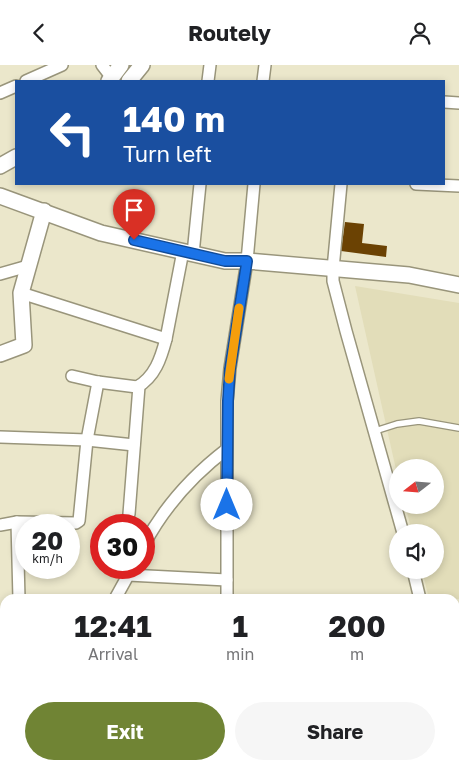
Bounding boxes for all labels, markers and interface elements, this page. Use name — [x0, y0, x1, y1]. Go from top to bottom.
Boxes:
icon: back — [25, 19, 53, 47]
text: Routely — [188, 19, 271, 46]
icon: person — [406, 19, 434, 47]
text: 140 m — [123, 98, 225, 140]
icon: left — [40, 100, 105, 165]
text: Turn left — [123, 140, 212, 167]
pin — [113, 189, 155, 240]
icon: arrive — [120, 196, 148, 224]
north arrow — [389, 459, 444, 514]
map controls — [389, 459, 444, 579]
position arrow — [200, 478, 252, 530]
speed limit sign: 30 — [90, 514, 155, 579]
button: sound — [389, 524, 444, 579]
text: 20 — [32, 525, 63, 556]
text: km/h — [32, 551, 63, 566]
text: 12:41 — [74, 608, 152, 644]
text: 1 — [232, 608, 248, 644]
text: 200 — [328, 608, 386, 644]
text: Arrival — [88, 644, 138, 664]
text: min — [226, 644, 254, 664]
text: m — [350, 644, 364, 664]
button: Exit — [25, 702, 225, 760]
button: Share — [235, 702, 435, 760]

